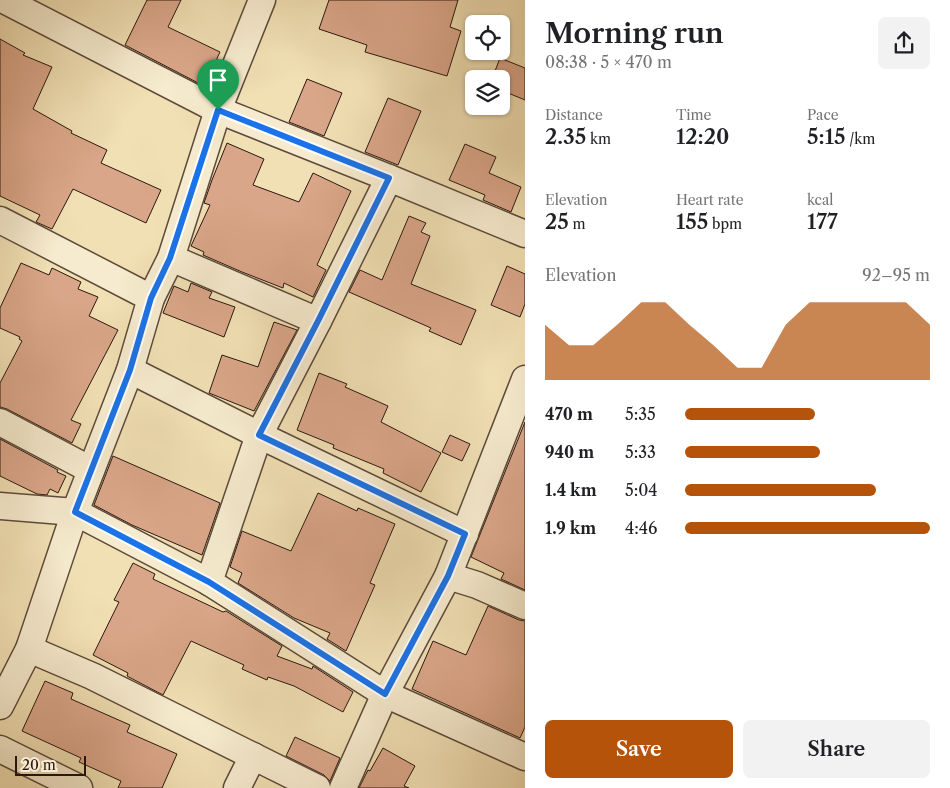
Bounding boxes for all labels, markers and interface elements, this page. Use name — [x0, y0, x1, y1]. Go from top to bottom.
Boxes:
map controls — [465, 15, 510, 115]
button: locate — [465, 15, 510, 60]
text: Morning run — [545, 16, 724, 50]
button: share — [878, 17, 930, 69]
text: 08:38 · 5 × 470 m — [545, 52, 672, 72]
pin — [197, 59, 239, 110]
icon: arrive — [204, 66, 232, 94]
button: layers — [465, 70, 510, 115]
text: Distance — [545, 106, 603, 124]
text: Time — [676, 106, 711, 124]
text: Pace — [807, 106, 839, 124]
text: 2.35 — [545, 124, 586, 149]
text: 12:20 — [676, 124, 729, 149]
text: 5:15 — [807, 124, 845, 149]
text: km — [586, 130, 611, 148]
text: /km — [845, 130, 875, 148]
text: Elevation — [545, 191, 608, 209]
text: Heart rate — [676, 191, 743, 209]
text: kcal — [807, 191, 833, 209]
text: 25 — [545, 209, 569, 234]
text: 155 — [676, 209, 708, 234]
text: 177 — [807, 209, 838, 234]
text: m — [569, 215, 586, 233]
text: bpm — [708, 215, 742, 233]
text: Elevation — [545, 265, 616, 285]
text: 92–95 m — [862, 265, 930, 285]
text: 470 m — [545, 404, 593, 424]
text: 5:35 — [625, 404, 656, 424]
text: 940 m — [545, 442, 594, 462]
text: 5:33 — [625, 442, 656, 462]
text: 1.4 km — [545, 480, 597, 500]
text: 5:04 — [625, 480, 658, 500]
text: 1.9 km — [545, 518, 596, 538]
text: 4:46 — [625, 518, 657, 538]
button: Save — [545, 720, 733, 778]
button: Share — [743, 720, 930, 778]
scale bar — [15, 753, 86, 776]
text: 20 m — [22, 756, 56, 774]

